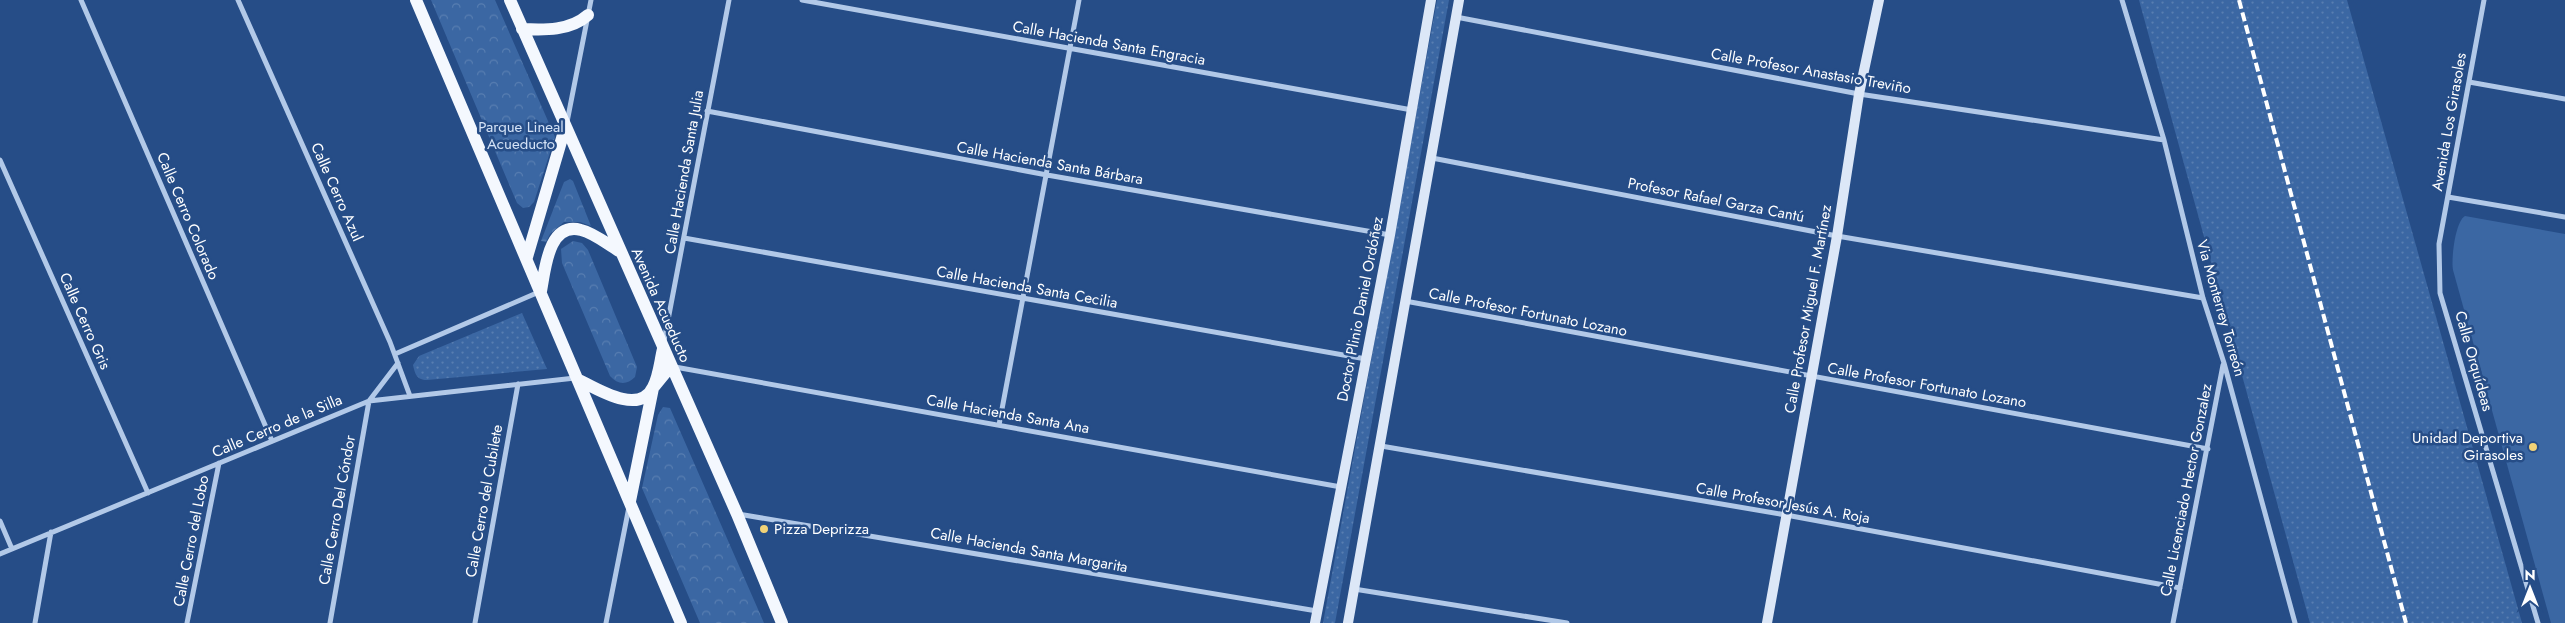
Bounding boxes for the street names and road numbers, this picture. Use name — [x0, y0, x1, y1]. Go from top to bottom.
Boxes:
street label: Calle Hacienda Santa Engracia — [1011, 15, 1207, 71]
street label: Calle Profesor Anastasio Treviño — [1709, 43, 1913, 99]
street label: Avenida Los Girasoles — [2426, 51, 2472, 193]
street label: Calle Hacienda Santa Julia — [659, 88, 709, 256]
street label: Calle Hacienda Santa Bárbara — [955, 136, 1145, 190]
street label: Calle Cerro Azul — [305, 139, 369, 245]
street label: Calle Cerro Colorado — [151, 149, 225, 283]
street label: Profesor Rafael Garza Cantú — [1626, 172, 1806, 228]
street label: Calle Profesor Miguel F. Martínez — [1779, 203, 1837, 415]
street label: Doctor Plinio Daniel Ordóñez — [1331, 215, 1389, 403]
street label: Via Monterrey Torreón — [2191, 237, 2251, 379]
street label: Avenida Acueducto — [626, 244, 696, 366]
street label: Calle Hacienda Santa Cecilia — [935, 260, 1119, 314]
street label: Calle Cerro Gris — [54, 269, 116, 373]
street label: Calle Profesor Fortunato Lozano — [1427, 282, 1629, 342]
street label: Calle Orquídeas — [2449, 308, 2499, 414]
street label: Calle Profesor Fortunato Lozano — [1826, 357, 2028, 413]
street label: Calle Licenciado Hector Gonzalez — [2155, 382, 2217, 598]
street label: Calle Cerro de la Silla — [208, 389, 346, 463]
street label: Calle Hacienda Santa Ana — [925, 389, 1091, 439]
street label: Calle Cerro del Cubilete — [460, 423, 508, 579]
street label: Calle Cerro Del Cóndor — [313, 433, 361, 587]
street label: Calle Cerro del Lobo — [167, 473, 215, 609]
street label: Calle Profesor Jesús A. Roja — [1694, 477, 1872, 529]
street label: Calle Hacienda Santa Margarita — [929, 522, 1129, 578]

